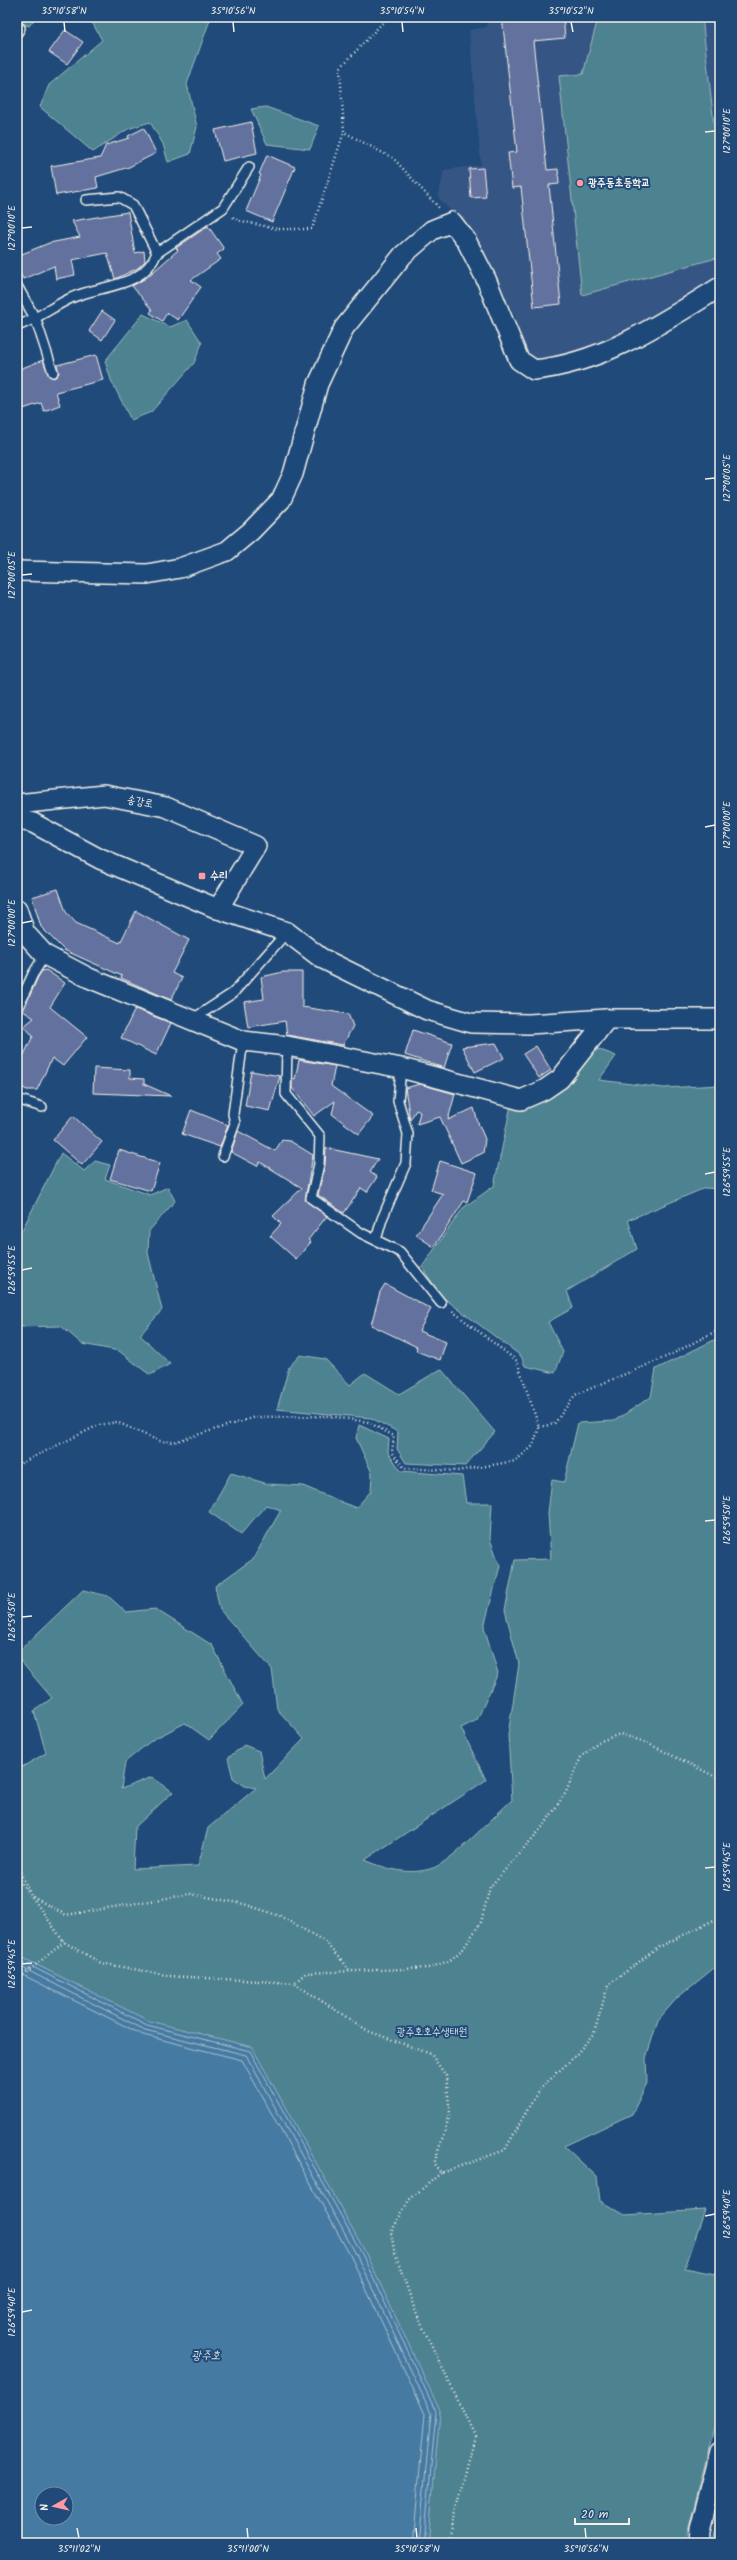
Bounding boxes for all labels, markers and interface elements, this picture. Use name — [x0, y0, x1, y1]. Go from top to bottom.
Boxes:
text: 35°10'58"N — [41, 3, 87, 19]
text: 35°10'56"N — [210, 3, 256, 19]
text: 35°10'54"N — [379, 3, 425, 19]
text: 35°10'52"N — [548, 3, 594, 19]
text: 127°00'10"E — [719, 107, 735, 154]
place label: 광주동초등학교 — [588, 174, 650, 192]
marker: 광주동초등학교 — [575, 178, 585, 188]
text: 127°00'10"E — [4, 204, 20, 251]
text: 127°00'05"E — [719, 453, 735, 502]
text: 127°00'05"E — [4, 550, 20, 599]
street label: 송강로 — [125, 791, 155, 813]
text: 127°00'00"E — [719, 800, 735, 849]
place label: 수리 — [210, 867, 228, 885]
marker: 수리 — [197, 871, 207, 881]
text: 127°00'00"E — [4, 898, 20, 947]
text: 126°59'55"E — [719, 1146, 735, 1197]
text: 126°59'55"E — [4, 1244, 20, 1295]
text: 126°59'50"E — [719, 1494, 735, 1545]
text: 126°59'50"E — [4, 1591, 20, 1642]
text: 126°59'45"E — [719, 1841, 735, 1892]
text: 126°59'45"E — [4, 1938, 20, 1989]
park label: 광주호호수생태원 — [397, 2023, 468, 2041]
text: 126°59'40"E — [719, 2188, 735, 2239]
text: 126°59'40"E — [4, 2286, 20, 2337]
water label: 광주호 — [192, 2346, 221, 2365]
north arrow — [34, 2486, 74, 2526]
scale bar — [575, 2500, 629, 2526]
text: N — [36, 2503, 54, 2512]
text: 20 m — [581, 2505, 609, 2524]
text: 35°11'02"N — [57, 2541, 101, 2557]
text: 35°11'00"N — [227, 2541, 269, 2557]
text: 35°10'58"N — [394, 2541, 440, 2557]
text: 35°10'56"N — [563, 2541, 609, 2557]

